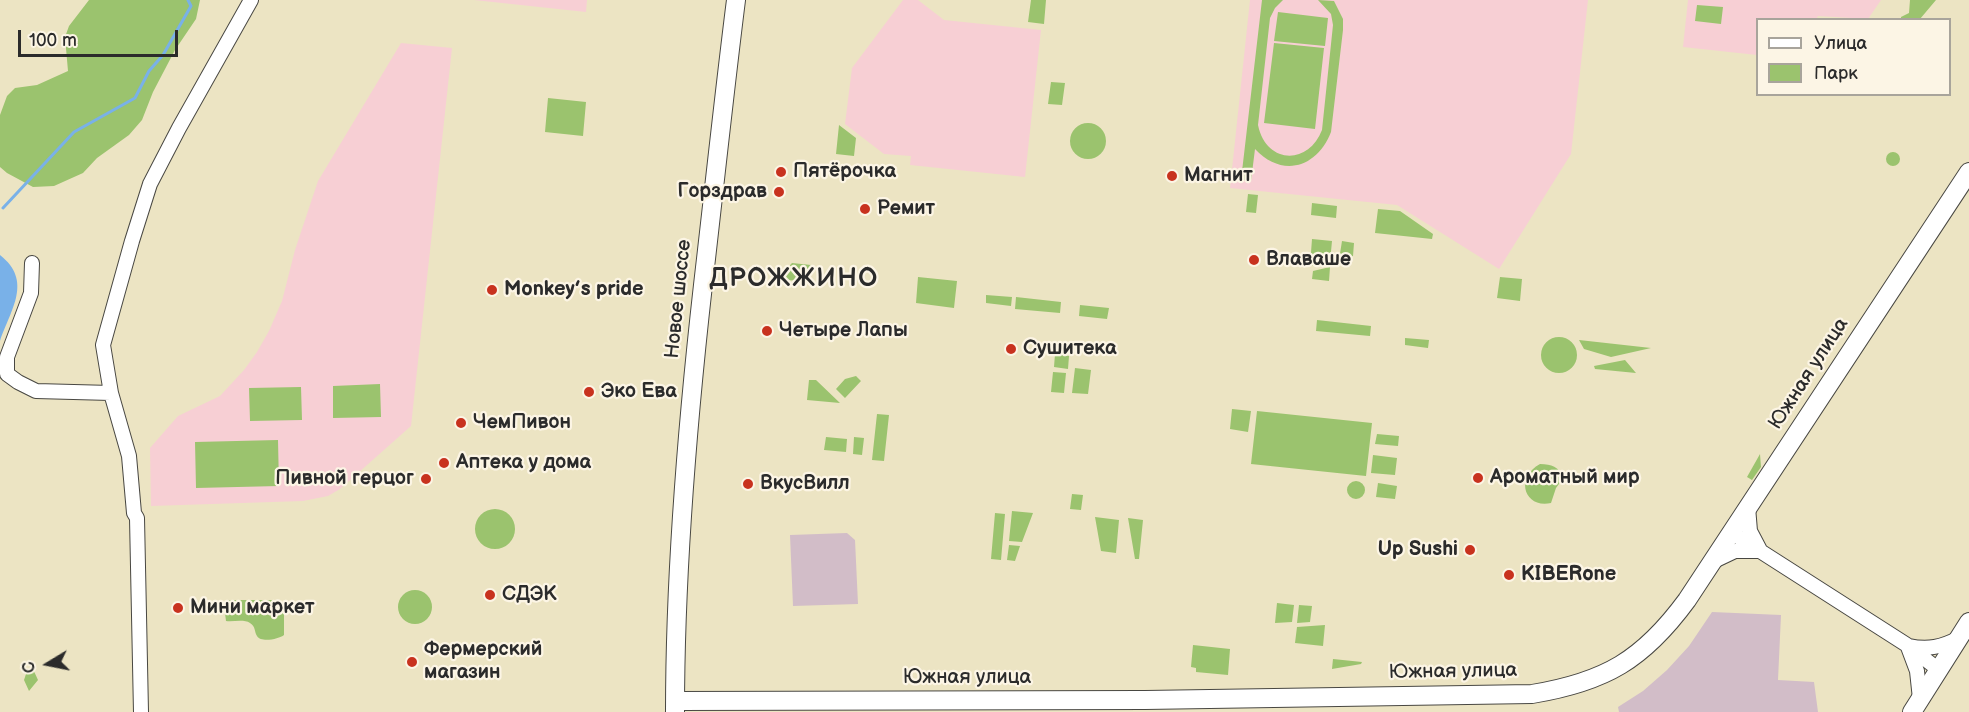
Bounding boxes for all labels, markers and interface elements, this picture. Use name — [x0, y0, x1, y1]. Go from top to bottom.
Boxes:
scale bar — [21, 18, 182, 56]
legend — [1756, 18, 1951, 96]
text: 100 m — [29, 30, 77, 51]
text: Улица — [1814, 33, 1867, 54]
text: Парк — [1814, 63, 1858, 84]
place label: Пятёрочка — [793, 160, 896, 184]
place label: Магнит — [1184, 164, 1253, 188]
marker: Пятёрочка — [774, 165, 788, 179]
marker: Магнит — [1165, 169, 1179, 183]
place label: Горздрав — [677, 180, 767, 204]
marker: Горздрав — [772, 185, 786, 199]
place label: Ремит — [877, 197, 935, 221]
marker: Ремит — [858, 202, 872, 216]
street label: Новое шоссе — [661, 238, 697, 360]
place label: Влаваше — [1266, 248, 1351, 272]
marker: Влаваше — [1247, 253, 1261, 267]
district label: ДРОЖЖИНО — [709, 263, 879, 295]
place label: Monkey’s pride — [504, 278, 643, 302]
marker: Monkey’s pride — [485, 283, 499, 297]
street label: Южная улица — [1764, 314, 1854, 434]
place label: Четыре Лапы — [779, 319, 908, 343]
marker: Четыре Лапы — [760, 324, 774, 338]
place label: Сушитека — [1023, 337, 1117, 361]
marker: Сушитека — [1004, 342, 1018, 356]
place label: Эко Ева — [601, 380, 677, 404]
marker: Эко Ева — [582, 385, 596, 399]
place label: ЧемПивон — [473, 411, 571, 435]
marker: ЧемПивон — [454, 416, 468, 430]
place label: Аптека у дома — [456, 451, 591, 475]
marker: Аптека у дома — [437, 456, 451, 470]
place label: Ароматный мир — [1490, 466, 1640, 490]
place label: Пивной герцог — [275, 467, 414, 491]
marker: Ароматный мир — [1471, 471, 1485, 485]
marker: Пивной герцог — [419, 472, 433, 486]
place label: ВкусВилл — [760, 472, 850, 496]
marker: ВкусВилл — [741, 477, 755, 491]
place label: Up Sushi — [1378, 538, 1458, 562]
marker: Up Sushi — [1463, 543, 1477, 557]
place label: KIBERone — [1521, 563, 1616, 587]
marker: KIBERone — [1502, 568, 1516, 582]
place label: СДЭК — [502, 583, 557, 607]
marker: СДЭК — [483, 588, 497, 602]
place label: Мини маркет — [190, 596, 315, 620]
marker: Мини маркет — [171, 601, 185, 615]
north arrow — [18, 634, 78, 694]
place label: Фермерский магазин — [424, 638, 542, 685]
marker: Фермерский магазин — [405, 655, 419, 669]
street label: Южная улица — [1389, 659, 1517, 685]
text: С — [19, 660, 40, 674]
street label: Южная улица — [903, 666, 1031, 690]

